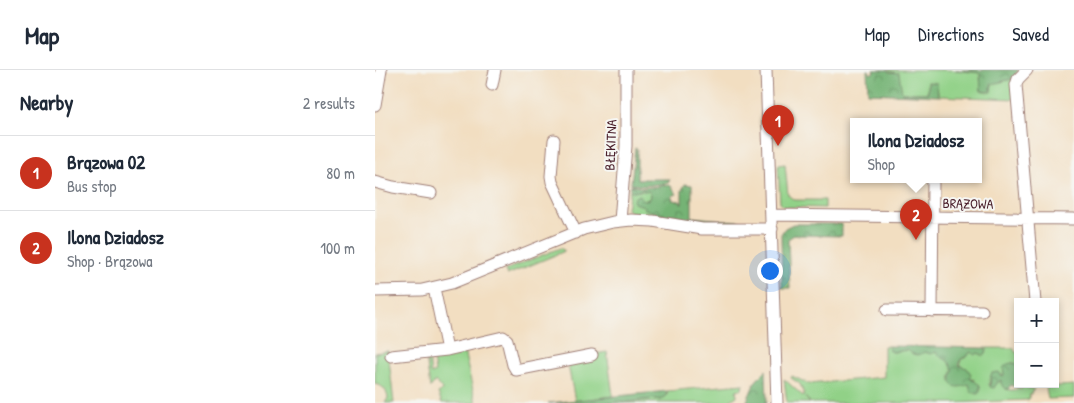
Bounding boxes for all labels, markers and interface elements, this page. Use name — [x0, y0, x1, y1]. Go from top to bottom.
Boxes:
text: Map — [25, 19, 59, 51]
text: Map — [865, 22, 890, 47]
text: Directions — [918, 22, 984, 47]
text: Saved — [1012, 22, 1049, 47]
text: Nearby — [20, 88, 73, 117]
text: 2 results — [303, 92, 355, 114]
pin: 1 — [762, 105, 794, 146]
popup — [850, 118, 982, 183]
street label: BŁĘKITNA — [600, 119, 620, 171]
text: Ilona Dziadosz — [868, 127, 964, 153]
text: Brązowa 02 — [67, 149, 145, 175]
text: Shop — [868, 153, 895, 175]
text: 1 — [33, 162, 39, 184]
text: 80 m — [326, 162, 355, 184]
text: Bus stop — [67, 175, 116, 197]
street label: BRĄZOWA — [943, 193, 994, 213]
pin: 2 — [900, 199, 932, 240]
text: Ilona Dziadosz — [67, 224, 164, 250]
text: 2 — [32, 237, 40, 259]
text: 100 m — [320, 237, 355, 259]
text: Shop · Brązowa — [67, 250, 152, 272]
your location — [757, 258, 783, 284]
map controls — [1014, 298, 1059, 388]
button: + — [1014, 298, 1059, 343]
button: − — [1014, 343, 1059, 388]

